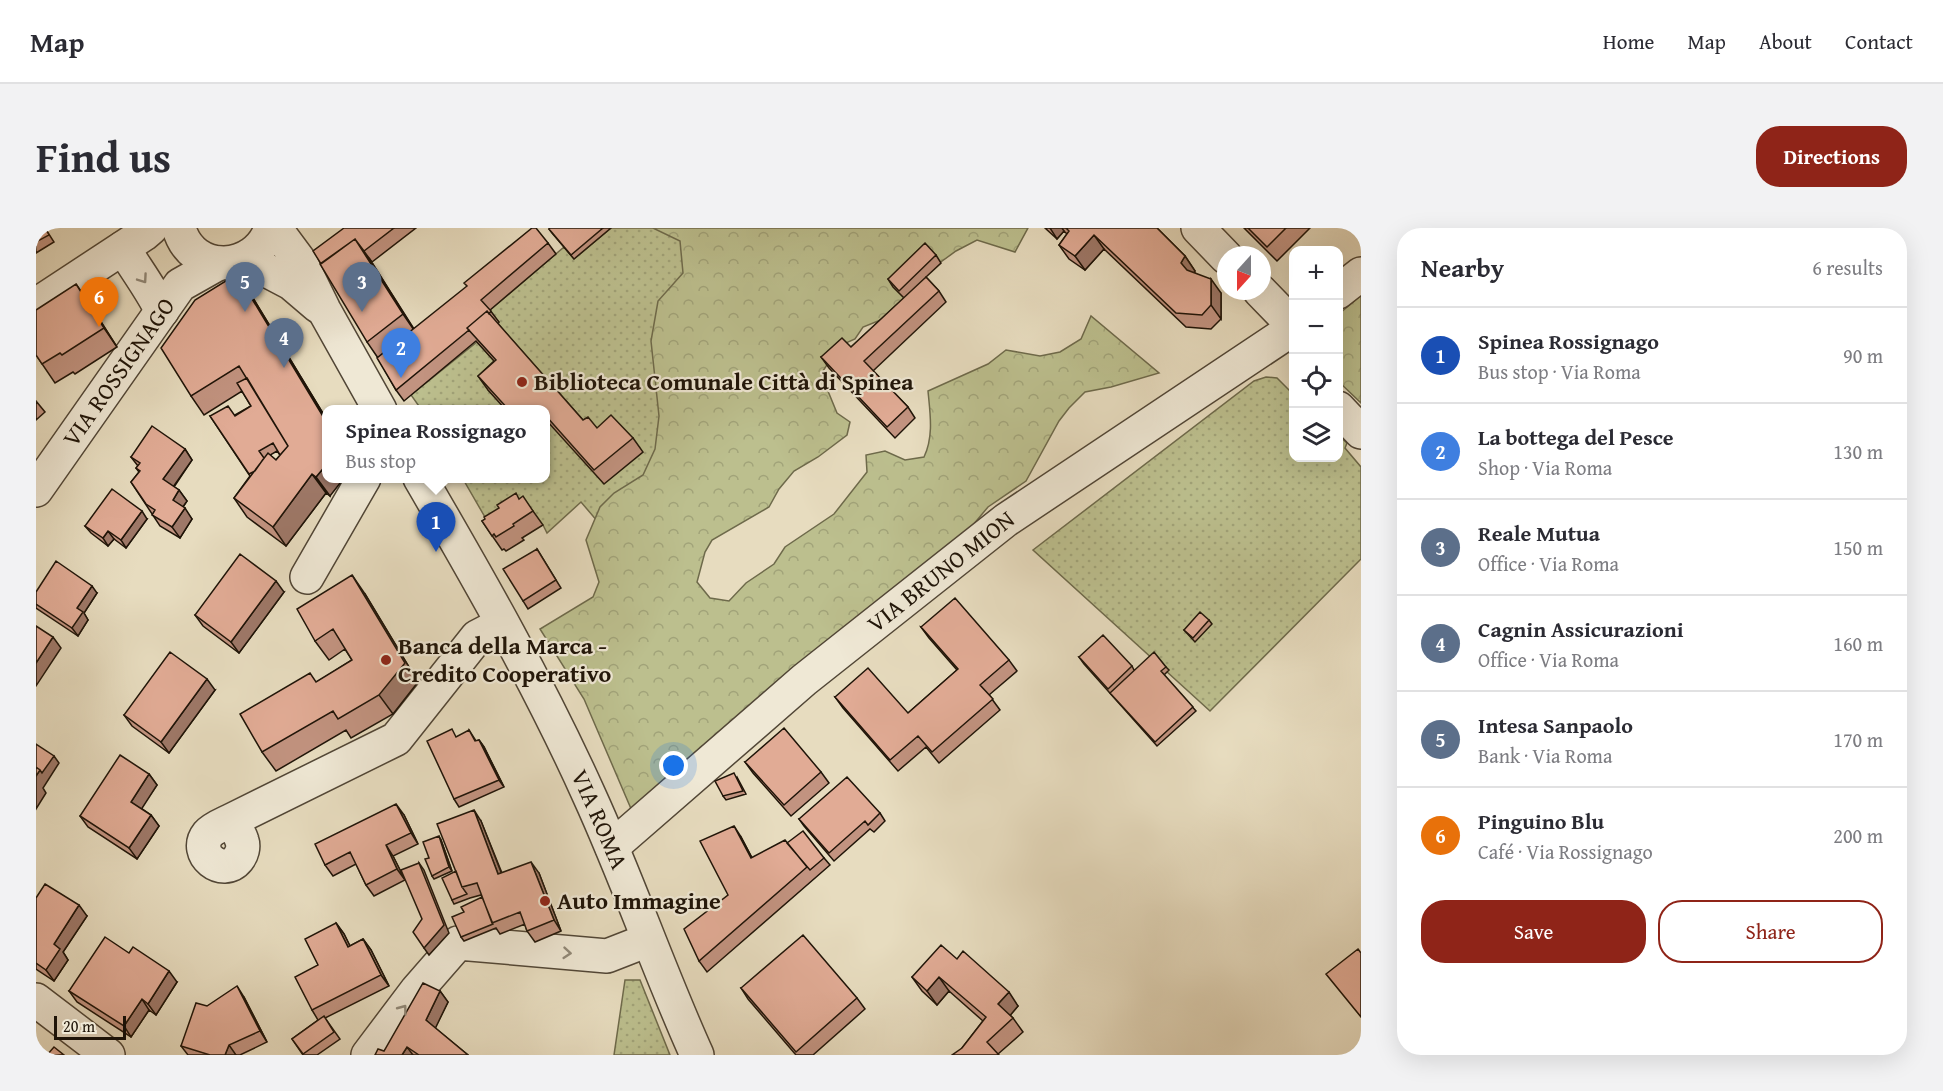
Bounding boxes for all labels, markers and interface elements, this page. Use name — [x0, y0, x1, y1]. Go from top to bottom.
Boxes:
text: Map — [30, 21, 84, 62]
text: Home — [1603, 26, 1654, 57]
text: Map — [1687, 26, 1726, 57]
text: About — [1759, 26, 1812, 57]
text: Contact — [1845, 26, 1913, 57]
text: Find us — [36, 126, 171, 187]
button: Directions — [1756, 126, 1907, 187]
north arrow — [1217, 246, 1271, 300]
map controls — [1289, 246, 1343, 462]
button: + — [1289, 246, 1343, 300]
text: Nearby — [1421, 248, 1504, 287]
text: 6 results — [1812, 253, 1883, 282]
pin: 5 — [226, 262, 264, 312]
pin: 3 — [342, 262, 382, 312]
one-way arrow — [136, 273, 147, 284]
pin: 6 — [80, 278, 118, 327]
street label: VIA ROSSIGNAGO — [54, 290, 183, 454]
button: − — [1289, 300, 1343, 354]
pin: 4 — [264, 318, 304, 368]
text: Spinea Rossignago — [1478, 325, 1659, 357]
pin: 2 — [382, 328, 421, 378]
text: 1 — [1435, 341, 1446, 370]
text: 90 m — [1843, 341, 1883, 370]
button: locate — [1289, 354, 1343, 408]
text: Bus stop · Via Roma — [1478, 357, 1641, 386]
place label: Biblioteca Comunale Città di Spinea — [534, 364, 914, 399]
marker: Biblioteca Comunale Città di Spinea — [515, 375, 529, 389]
popup — [322, 405, 550, 483]
button: layers — [1289, 408, 1343, 462]
text: Spinea Rossignago — [345, 414, 527, 446]
text: La bottega del Pesce — [1478, 421, 1674, 453]
text: 2 — [1435, 437, 1446, 466]
text: 130 m — [1833, 437, 1883, 466]
text: Bus stop — [345, 446, 416, 475]
text: Shop · Via Roma — [1478, 453, 1612, 482]
pin: 1 — [416, 502, 456, 552]
street label: VIA BRUNO MION — [859, 502, 1022, 641]
text: Reale Mutua — [1478, 517, 1600, 549]
text: 3 — [1435, 533, 1446, 562]
text: 150 m — [1833, 533, 1883, 562]
text: Office · Via Roma — [1478, 549, 1619, 578]
text: Cagnin Assicurazioni — [1478, 613, 1684, 645]
place label: Banca della Marca - Credito Cooperativo — [398, 628, 611, 691]
text: 4 — [1435, 629, 1446, 658]
text: 160 m — [1833, 629, 1883, 658]
text: Office · Via Roma — [1478, 645, 1619, 674]
marker: Banca della Marca - Credito Cooperativo — [379, 653, 393, 667]
text: Intesa Sanpaolo — [1478, 709, 1633, 741]
text: 5 — [1435, 725, 1446, 754]
text: 170 m — [1833, 725, 1883, 754]
text: Bank · Via Roma — [1478, 741, 1612, 770]
your location — [659, 751, 688, 780]
street label: VIA ROMA — [563, 764, 637, 875]
text: Pinguino Blu — [1478, 805, 1604, 837]
text: 6 — [1435, 821, 1446, 850]
text: 200 m — [1833, 821, 1883, 850]
text: Café · Via Rossignago — [1478, 837, 1653, 866]
place label: Auto Immagine — [557, 883, 721, 918]
marker: Auto Immagine — [538, 894, 552, 908]
button: Save — [1421, 900, 1646, 963]
button: Share — [1658, 900, 1883, 963]
one-way arrow — [563, 946, 572, 959]
one-way arrow — [396, 1004, 407, 1015]
scale bar — [54, 1013, 126, 1040]
text: 20 m — [63, 1014, 95, 1038]

